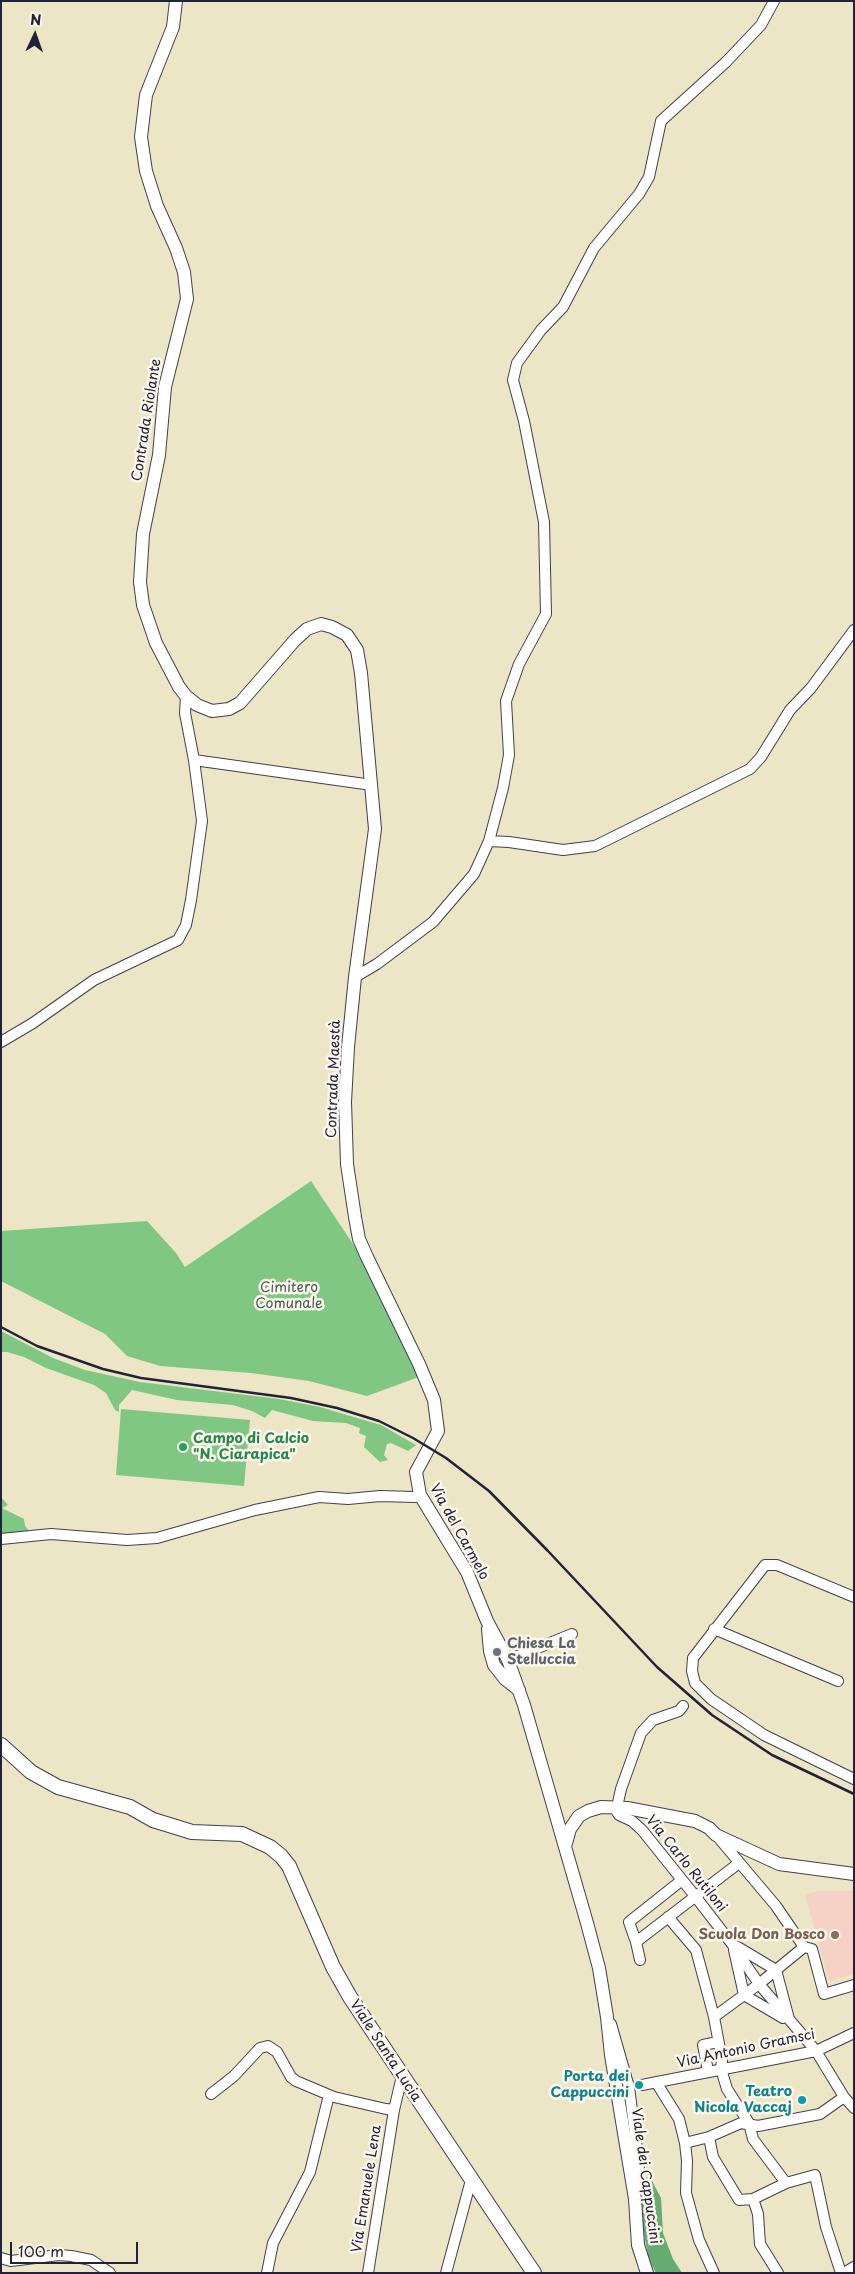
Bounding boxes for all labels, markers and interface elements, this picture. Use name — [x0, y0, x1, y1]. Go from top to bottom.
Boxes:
text: N — [30, 9, 42, 30]
north arrow — [10, 10, 60, 60]
street label: Contrada Riolante — [129, 357, 165, 483]
street label: Contrada Maestà — [324, 1020, 344, 1138]
park label: Cimitero Comunale — [255, 1280, 323, 1312]
place label: Campo di Calcio "N. Ciarapica" — [193, 1431, 309, 1464]
marker: Campo di Calcio "N. Ciarapica" — [177, 1441, 189, 1453]
street label: Via del Carmelo — [426, 1481, 492, 1583]
place label: Chiesa La Stelluccia — [507, 1636, 576, 1668]
marker: Chiesa La Stelluccia — [491, 1646, 503, 1658]
street label: Via Carlo Rutiloni — [642, 1812, 730, 1916]
place label: Scuola Don Bosco — [699, 1927, 825, 1943]
marker: Scuola Don Bosco — [829, 1929, 841, 1941]
street label: Viale Santa Lucia — [346, 1997, 424, 2105]
street label: Via Antonio Gramsci — [675, 2026, 817, 2072]
place label: Porta dei Cappuccini — [550, 2069, 629, 2102]
marker: Porta dei Cappuccini — [633, 2079, 645, 2091]
place label: Teatro Nicola Vaccaj — [694, 2084, 792, 2116]
marker: Teatro Nicola Vaccaj — [796, 2094, 808, 2106]
street label: Viale dei Cappuccini — [627, 2107, 663, 2245]
street label: Via Emanuele Lena — [349, 2124, 385, 2254]
scale bar — [12, 2232, 140, 2264]
text: 100 m — [18, 2239, 64, 2262]

